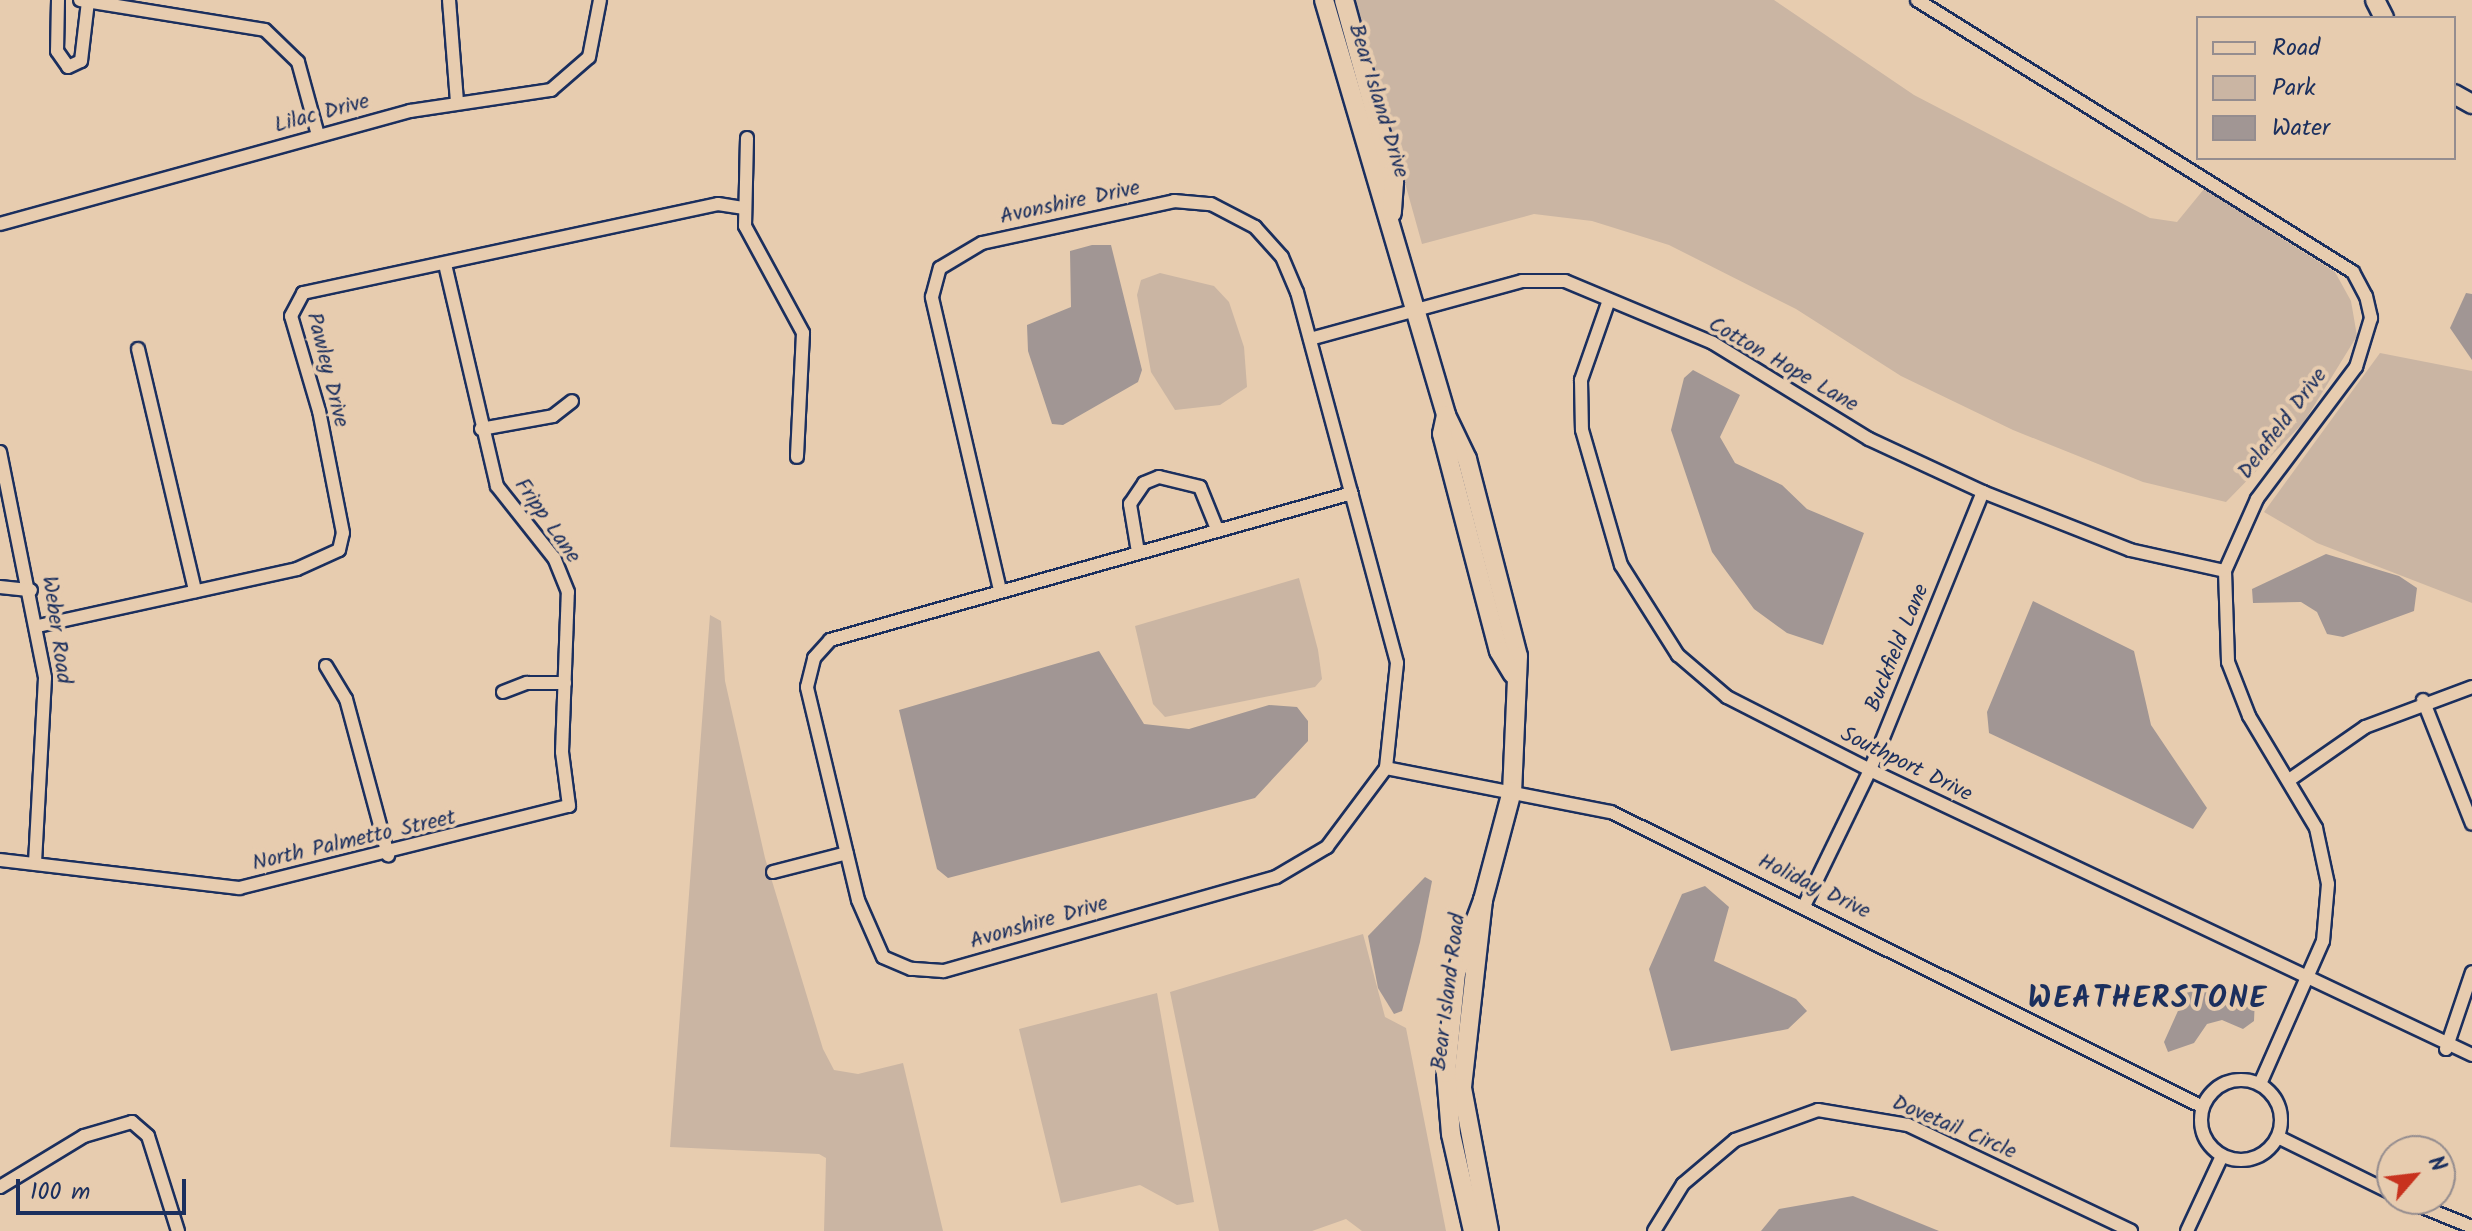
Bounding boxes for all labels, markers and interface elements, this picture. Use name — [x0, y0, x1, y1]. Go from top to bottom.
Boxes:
legend — [2196, 16, 2456, 160]
street label: Bear Island Drive — [1342, 21, 1414, 181]
text: Road — [2272, 29, 2320, 68]
text: Park — [2272, 69, 2316, 108]
street label: Lilac Drive — [272, 89, 372, 139]
text: Water — [2272, 109, 2330, 148]
street label: Avonshire Drive — [997, 175, 1143, 231]
street label: Pawley Drive — [300, 310, 354, 430]
street label: Cotton Hope Lane — [1703, 311, 1863, 419]
street label: Delafield Drive — [2233, 363, 2333, 485]
street label: Fripp Lane — [508, 473, 586, 569]
street label: Weber Road — [35, 574, 77, 686]
street label: Buckfield Lane — [1860, 580, 1936, 716]
street label: Southport Drive — [1836, 722, 1976, 808]
street label: North Palmetto Street — [250, 805, 458, 877]
street label: Holiday Drive — [1754, 848, 1874, 926]
street label: Avonshire Drive — [967, 891, 1111, 955]
street label: Bear Island Road — [1426, 912, 1472, 1072]
district label: WEATHERSTONE — [2028, 981, 2268, 1017]
street label: Dovetail Circle — [1888, 1090, 2020, 1166]
north arrow — [2376, 1135, 2456, 1215]
text: N — [2417, 1150, 2455, 1179]
scale bar — [20, 1163, 190, 1213]
text: 100 m — [30, 1173, 90, 1212]

